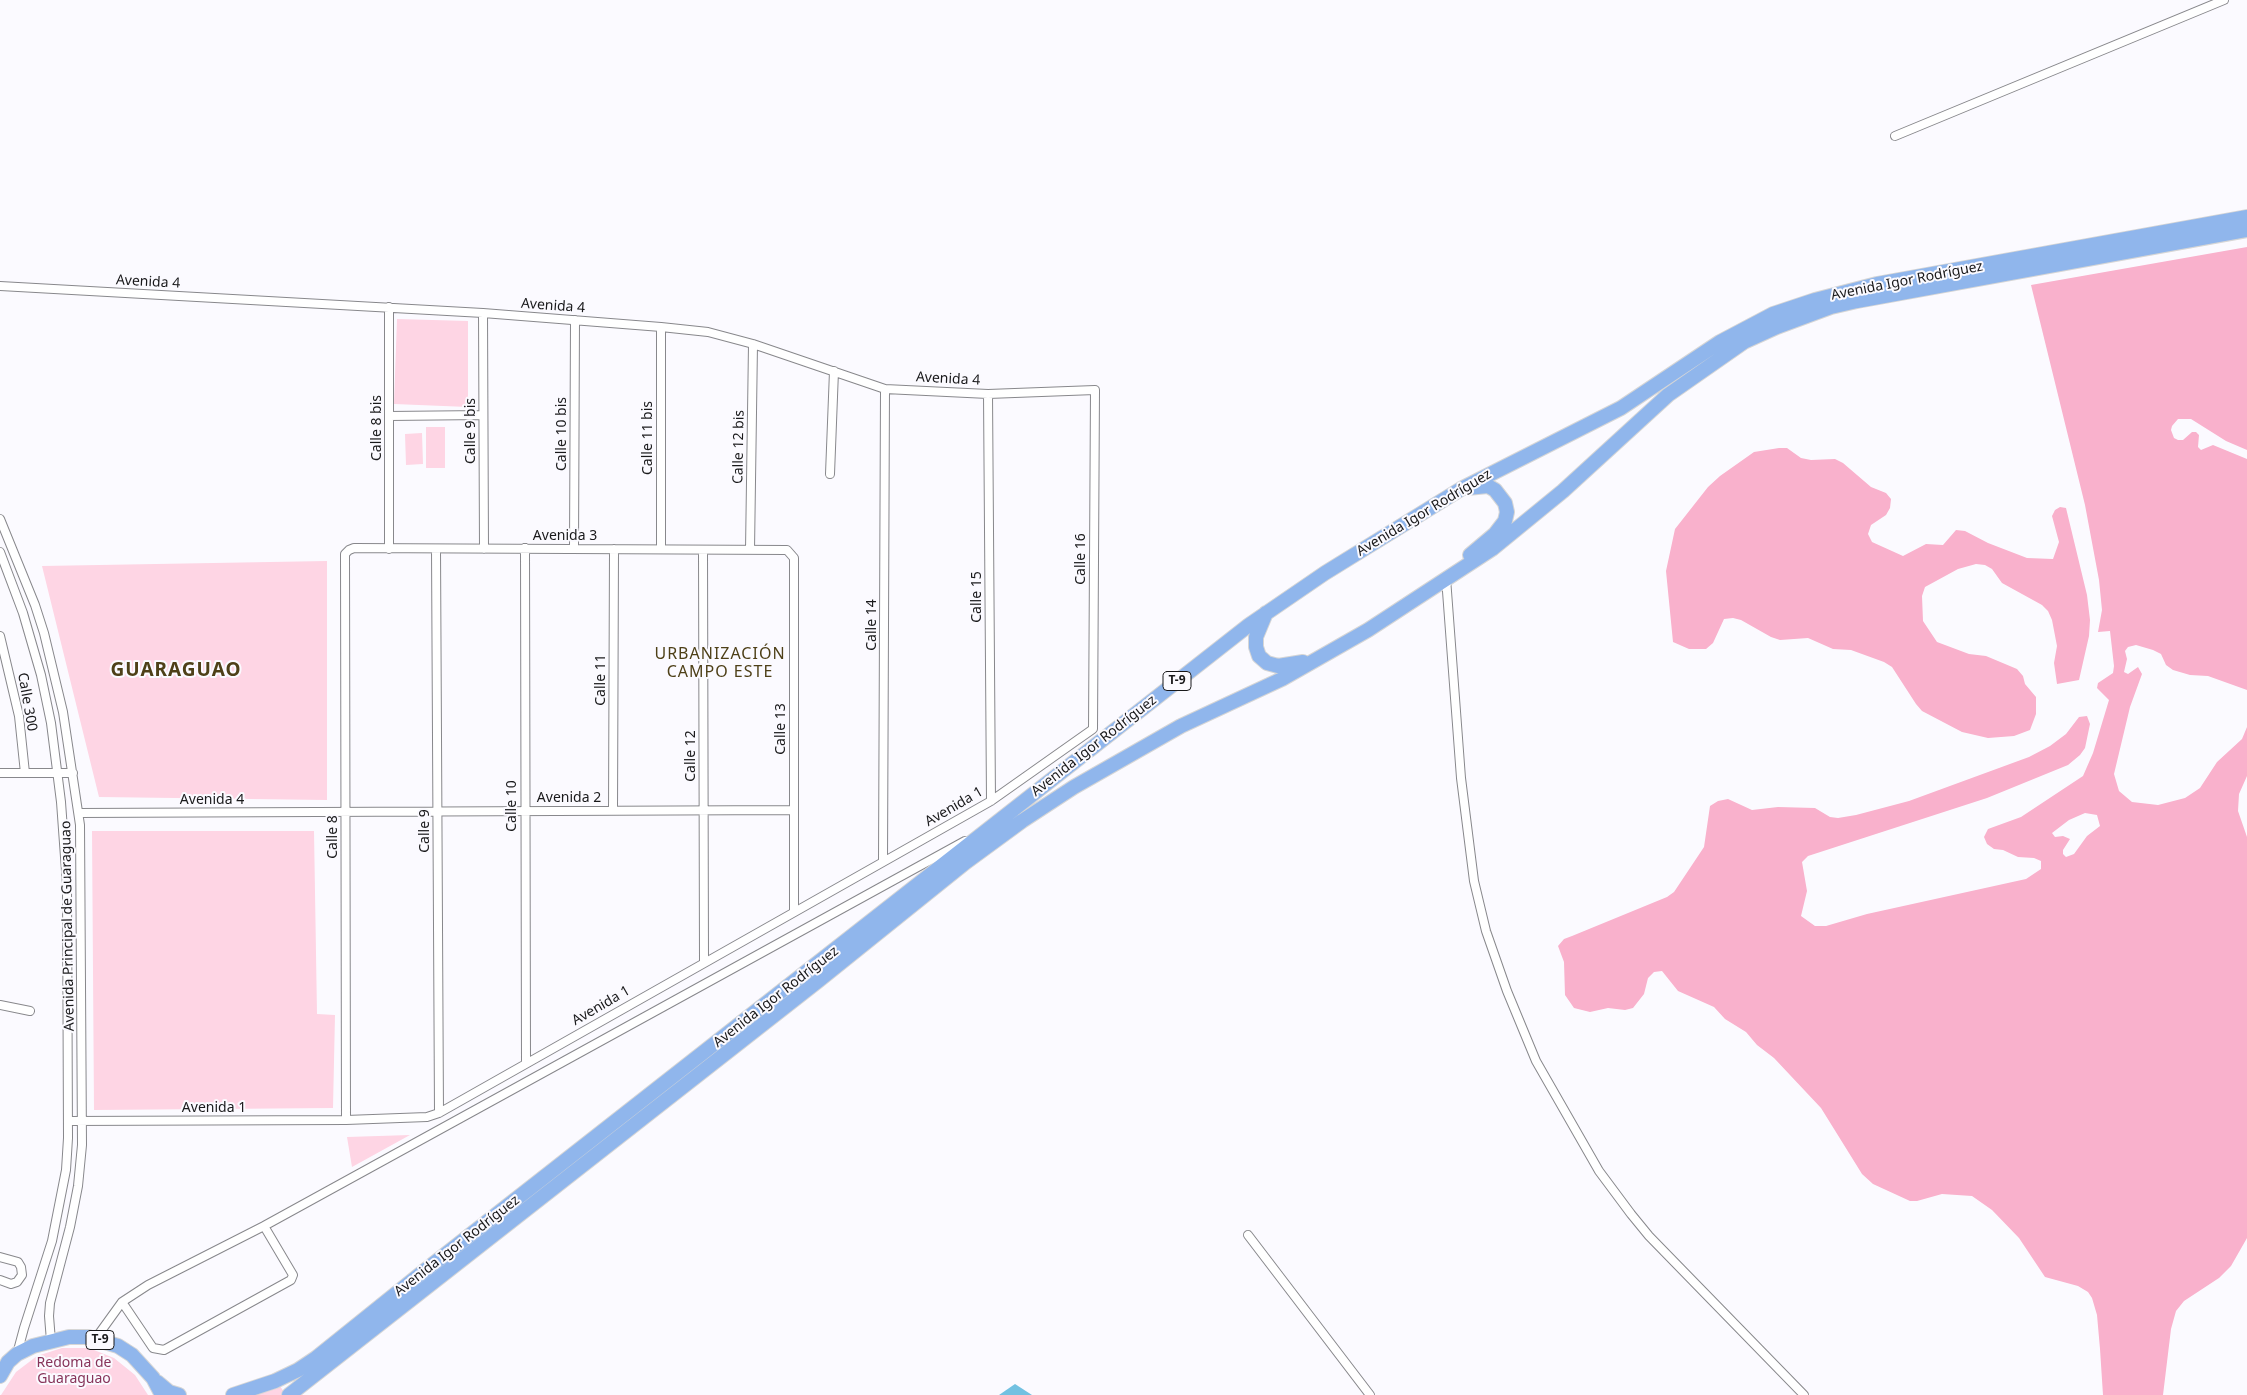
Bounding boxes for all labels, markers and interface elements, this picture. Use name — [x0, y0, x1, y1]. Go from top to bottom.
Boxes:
street label: Avenida Igor Rodríguez — [1830, 258, 1984, 304]
street label: Avenida 4 — [115, 272, 181, 292]
street label: Avenida 4 — [520, 295, 586, 317]
street label: Avenida 4 — [915, 369, 981, 389]
street label: Calle 8 bis — [369, 395, 385, 461]
street label: Calle 10 bis — [554, 397, 570, 471]
street label: Calle 9 bis — [463, 398, 479, 464]
street label: Calle 11 bis — [640, 401, 656, 475]
street label: Calle 12 bis — [730, 410, 748, 484]
street label: Avenida Igor Rodríguez — [1354, 466, 1494, 560]
street label: Avenida 3 — [533, 528, 597, 544]
street label: Calle 16 — [1073, 533, 1089, 585]
street label: Calle 15 — [969, 571, 985, 623]
street label: Calle 14 — [864, 599, 880, 651]
district label: URBANIZACIÓN CAMPO ESTE — [653, 644, 787, 682]
street label: Calle 11 — [593, 654, 609, 706]
district label: GUARAGUAO — [109, 660, 243, 682]
street label: Calle 300 — [14, 671, 40, 733]
road number: T-9 — [1163, 671, 1191, 690]
street label: Avenida Igor Rodríguez — [1028, 692, 1160, 800]
street label: Calle 13 — [773, 703, 789, 755]
street label: Calle 12 — [683, 730, 699, 782]
street label: Calle 10 — [504, 780, 520, 832]
street label: Avenida 1 — [922, 784, 986, 830]
street label: Avenida 2 — [537, 790, 601, 806]
street label: Avenida 4 — [180, 792, 244, 808]
street label: Calle 9 — [417, 809, 433, 853]
street label: Calle 8 — [325, 815, 341, 859]
street label: Avenida Principal de Guaraguao — [58, 821, 78, 1031]
street label: Avenida Igor Rodríguez — [710, 943, 842, 1051]
street label: Avenida 1 — [569, 983, 633, 1029]
street label: Avenida 1 — [182, 1100, 246, 1116]
street label: Avenida Igor Rodríguez — [391, 1192, 523, 1300]
road number: T-9 — [86, 1330, 114, 1350]
park label: Redoma de Guaraguao — [37, 1355, 111, 1388]

